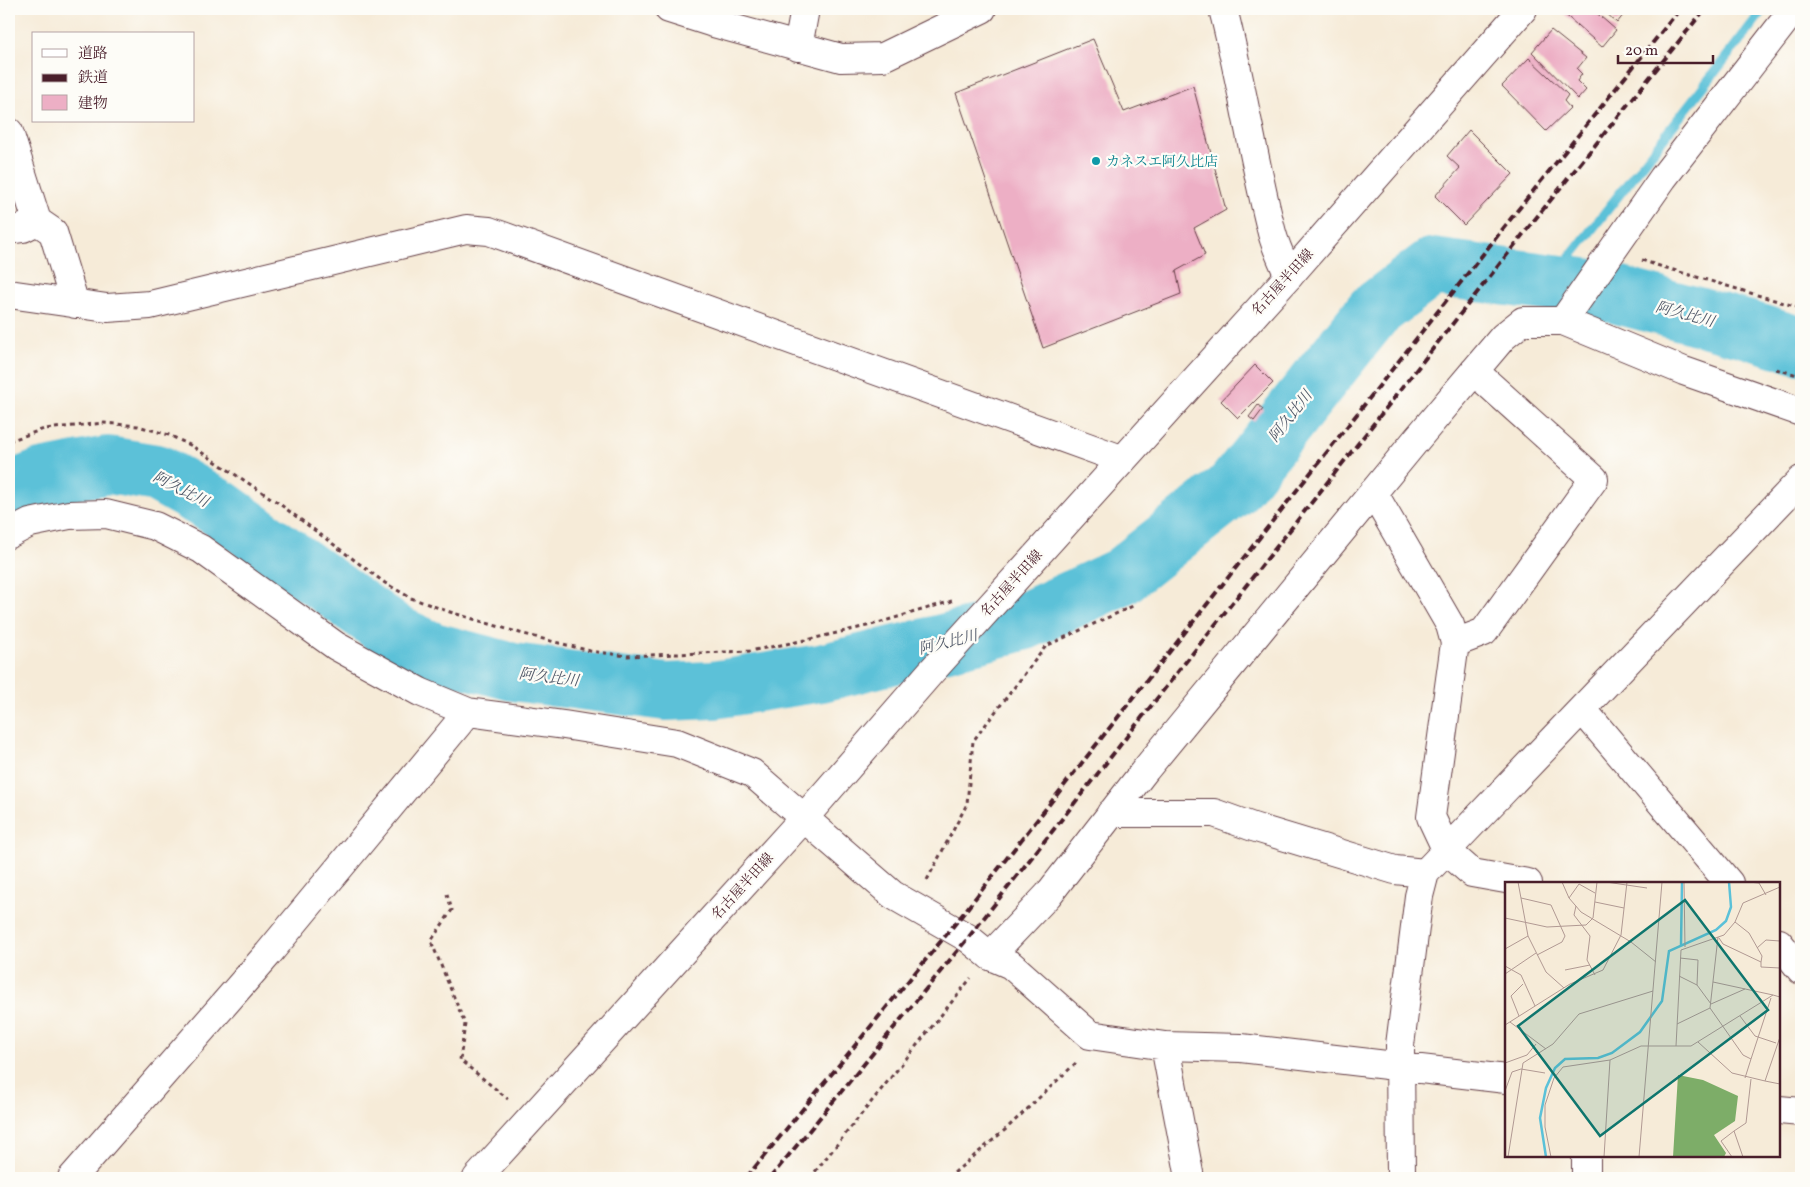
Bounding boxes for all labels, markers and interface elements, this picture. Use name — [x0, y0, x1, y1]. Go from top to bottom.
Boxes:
legend — [32, 32, 195, 122]
scale bar — [1618, 32, 1712, 64]
text: 20 m — [1625, 41, 1658, 62]
text: 道路 — [78, 44, 108, 65]
text: 鉄道 — [78, 68, 108, 89]
text: 建物 — [78, 94, 108, 115]
place label: カネスエ阿久比店 — [1106, 153, 1218, 172]
marker: カネスエ阿久比店 — [1090, 155, 1102, 167]
street label: 名古屋半田線 — [1248, 245, 1318, 321]
water label: 阿久比川 — [1653, 298, 1718, 334]
water label: 阿久比川 — [1264, 385, 1319, 447]
water label: 阿久比川 — [149, 467, 214, 514]
street label: 名古屋半田線 — [977, 546, 1047, 622]
water label: 阿久比川 — [917, 626, 982, 661]
water label: 阿久比川 — [518, 664, 582, 693]
street label: 名古屋半田線 — [708, 849, 778, 925]
inset map — [1505, 882, 1780, 1157]

